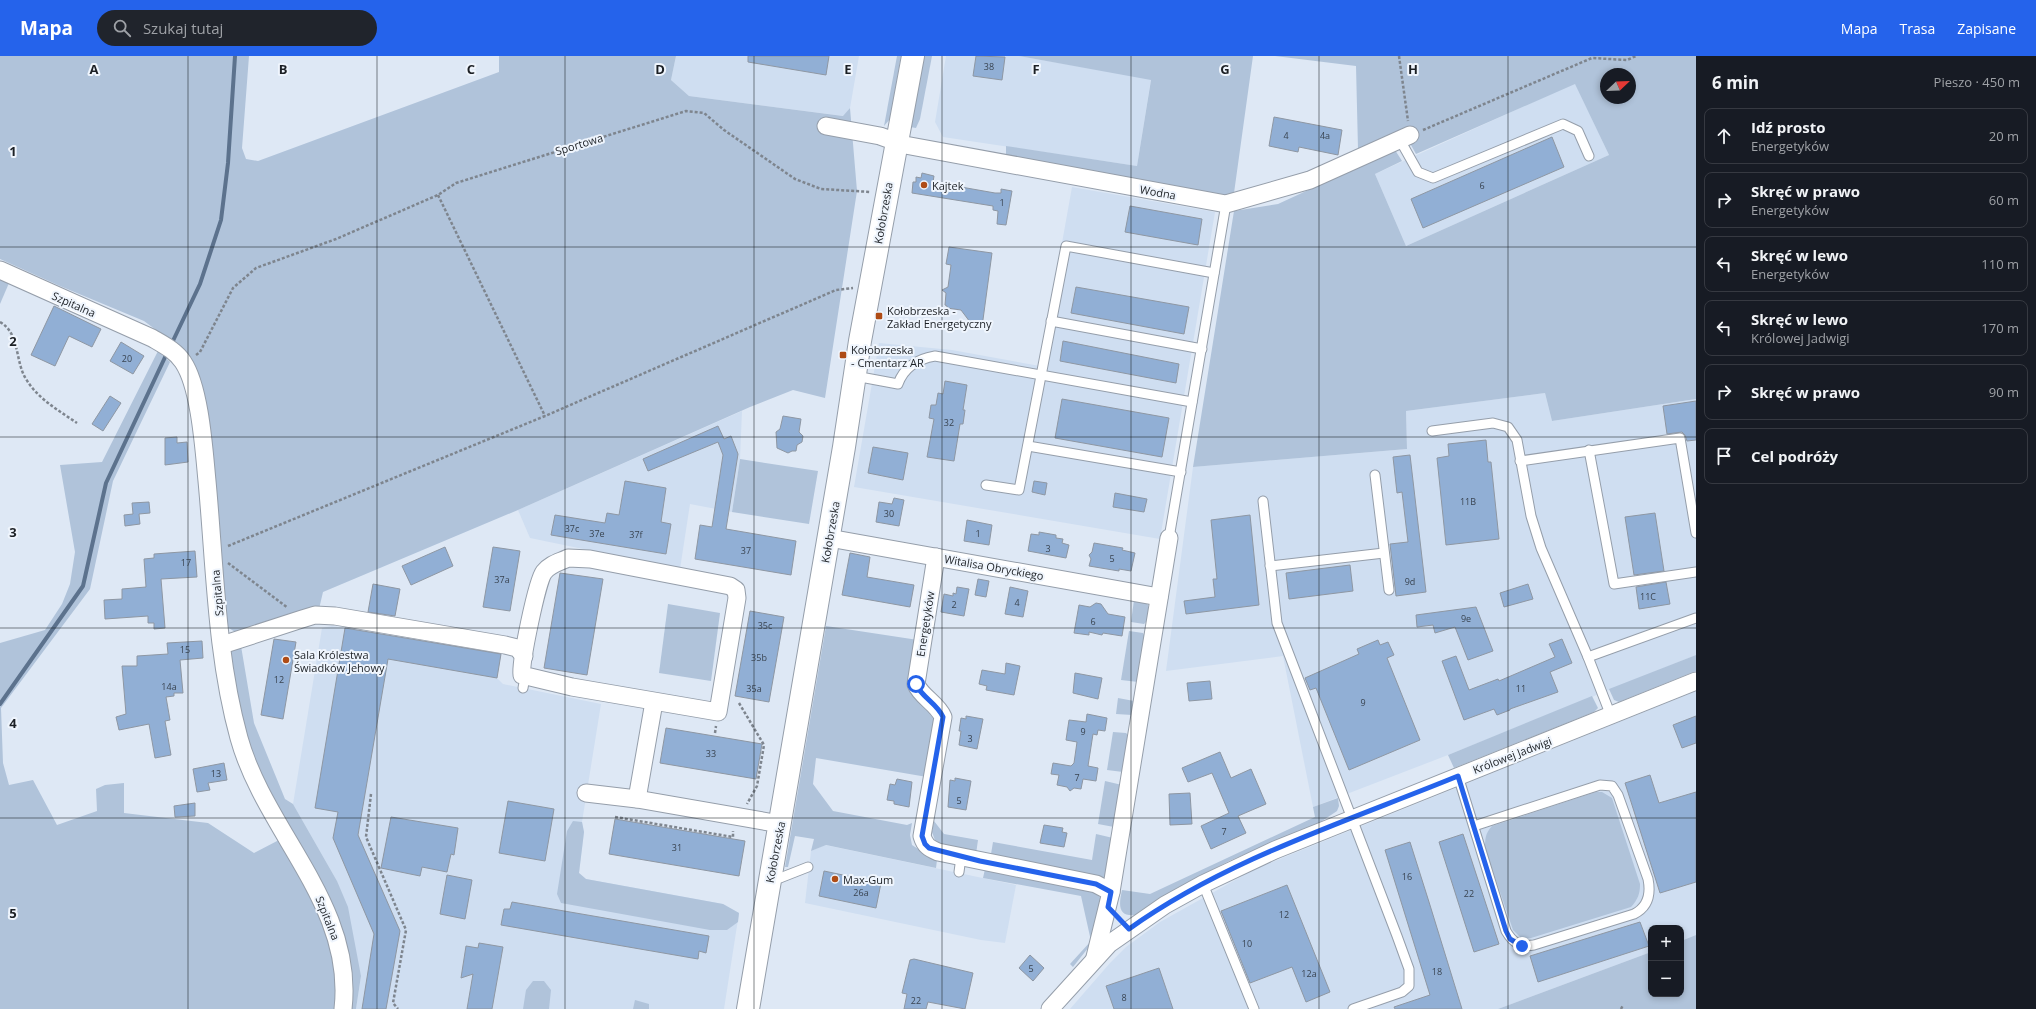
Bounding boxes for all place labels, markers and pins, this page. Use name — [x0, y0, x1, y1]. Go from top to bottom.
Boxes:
place label: Kajtek — [932, 178, 964, 193]
marker: Kajtek — [919, 180, 929, 190]
place label: Kołobrzeska - Zakład Energetyczny — [887, 303, 992, 331]
marker: Kołobrzeska - Zakład Energetyczny — [874, 311, 884, 321]
place label: Kołobrzeska - Cmentarz AR — [851, 342, 924, 370]
marker: Kołobrzeska - Cmentarz AR — [838, 350, 848, 360]
place label: Sala Królestwa Świadków Jehowy — [294, 647, 385, 675]
marker: Sala Królestwa Świadków Jehowy — [281, 655, 291, 665]
place label: Max-Gum — [843, 872, 893, 887]
marker: Max-Gum — [830, 874, 840, 884]

